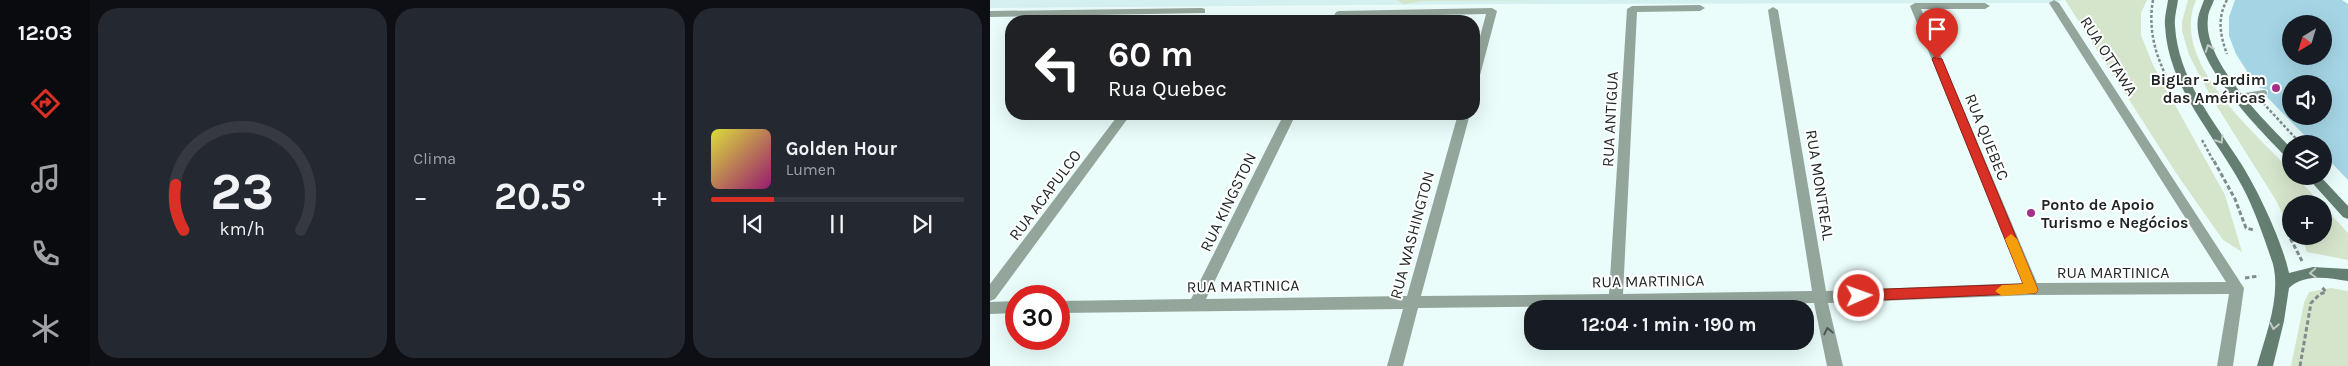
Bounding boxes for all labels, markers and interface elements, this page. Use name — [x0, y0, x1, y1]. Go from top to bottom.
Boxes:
pin — [1916, 8, 1958, 59]
street label: RUA OTTAWA — [2076, 13, 2142, 99]
icon: arrive — [1923, 15, 1951, 43]
north arrow — [2282, 15, 2332, 65]
map controls — [2282, 15, 2332, 245]
text: 12:03 — [18, 20, 72, 46]
text: 60 m — [1108, 34, 1193, 75]
icon: left — [1025, 35, 1090, 100]
one-way arrow — [2205, 44, 2215, 53]
place label: BigLar - Jardim das Américas — [2150, 70, 2266, 107]
street label: RUA ANTIGUA — [1598, 71, 1622, 167]
button: sound — [2282, 75, 2332, 125]
text: Rua Quebec — [1108, 76, 1227, 102]
marker: BigLar - Jardim das Américas — [2270, 82, 2282, 94]
icon: directions — [28, 86, 63, 121]
street label: RUA QUEBEC — [1961, 91, 2013, 183]
street label: RUA MONTREAL — [1802, 128, 1838, 242]
one-way arrow — [2213, 134, 2223, 143]
button: layers — [2282, 135, 2332, 185]
text: Golden Hour — [786, 138, 897, 160]
street label: RUA ACAPULCO — [1005, 146, 1085, 244]
text: Clima — [413, 149, 456, 168]
street label: RUA KINGSTON — [1196, 149, 1260, 255]
text: Lumen — [786, 160, 836, 179]
icon: music — [28, 161, 63, 196]
text: 23 — [211, 161, 275, 222]
street label: RUA WASHINGTON — [1386, 169, 1438, 301]
text: 20.5° — [494, 174, 586, 219]
text: − — [413, 180, 428, 213]
text: + — [652, 180, 667, 213]
place label: Ponto de Apoio Turismo e Negócios — [2041, 195, 2189, 232]
button: + — [2282, 195, 2332, 245]
marker: Ponto de Apoio Turismo e Negócios — [2025, 207, 2037, 219]
icon: previous — [739, 210, 767, 238]
icon: pause — [823, 210, 851, 238]
icon: next — [908, 210, 936, 238]
text: km/h — [220, 219, 265, 240]
icon: phone — [28, 236, 63, 271]
street label: RUA MARTINICA — [2057, 263, 2169, 282]
one-way arrow — [2309, 267, 2317, 278]
position arrow — [1832, 269, 1884, 321]
street label: RUA MARTINICA — [1591, 271, 1705, 291]
street label: RUA MARTINICA — [1186, 276, 1300, 296]
speed limit sign: 30 — [1005, 285, 1070, 350]
icon: climate — [28, 311, 63, 346]
text: 12:04 · 1 min · 190 m — [1581, 314, 1757, 336]
one-way arrow — [2269, 322, 2280, 331]
one-way arrow — [1823, 327, 1833, 336]

